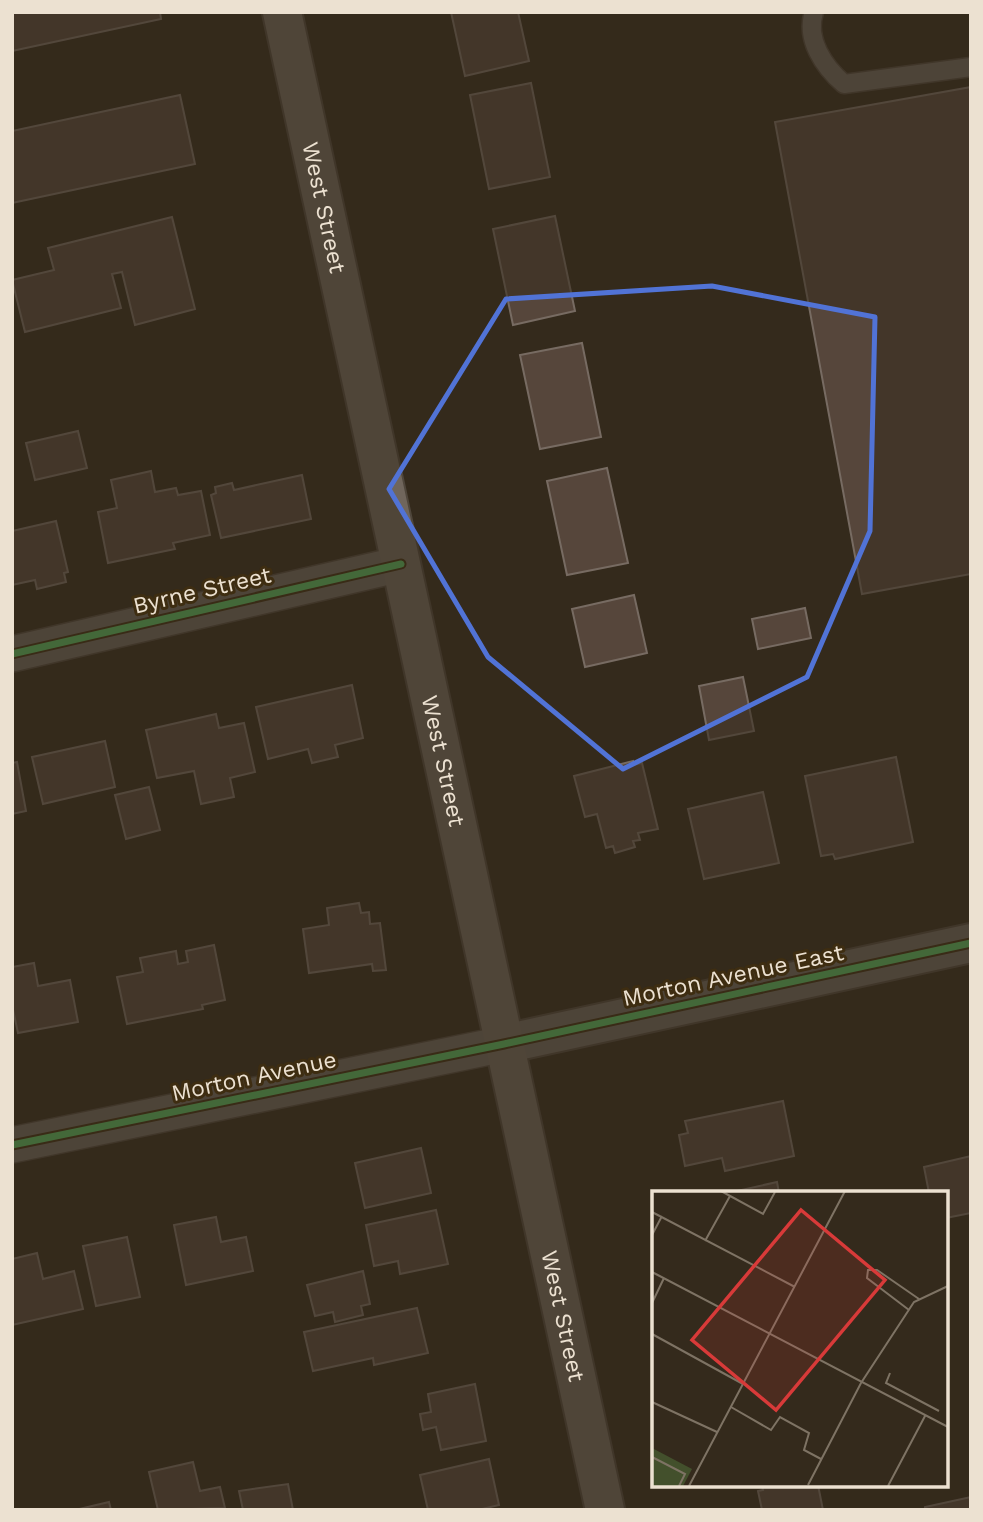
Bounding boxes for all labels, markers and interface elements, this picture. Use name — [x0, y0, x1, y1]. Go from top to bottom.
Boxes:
street label: West Street — [296, 140, 351, 276]
street label: Byrne Street — [130, 561, 274, 619]
street label: West Street — [416, 693, 470, 829]
street label: Morton Avenue East — [620, 939, 846, 1012]
street label: Morton Avenue — [169, 1046, 339, 1107]
inset map — [652, 1191, 948, 1487]
street label: West Street — [535, 1248, 590, 1385]

